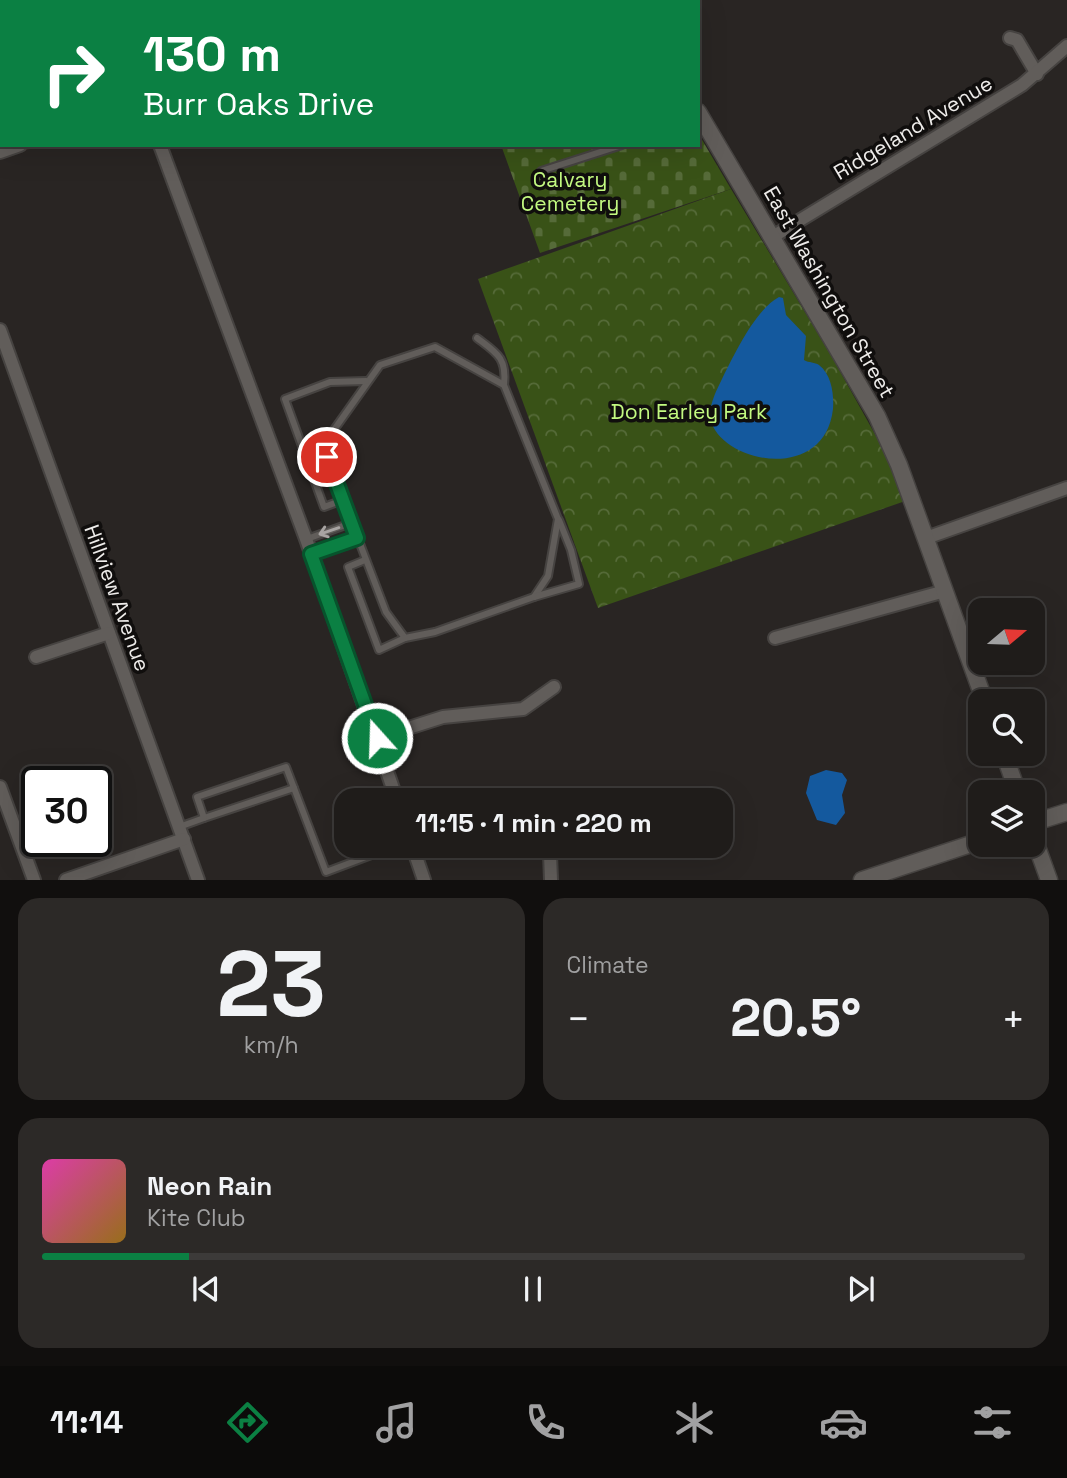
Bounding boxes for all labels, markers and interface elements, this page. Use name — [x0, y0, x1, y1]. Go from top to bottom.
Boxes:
text: 130 m — [143, 23, 281, 85]
icon: right — [28, 28, 119, 119]
street label: Ridgeland Avenue — [828, 69, 997, 186]
text: Burr Oaks Drive — [143, 84, 374, 124]
park label: Calvary Cemetery — [521, 166, 619, 217]
street label: East Washington Street — [758, 181, 901, 402]
park label: Don Earley Park — [611, 398, 767, 425]
pin — [297, 427, 357, 487]
icon: arrive — [308, 438, 346, 476]
street label: Hillview Avenue — [78, 521, 156, 675]
one-way arrow — [318, 526, 340, 538]
north arrow — [968, 598, 1045, 676]
map controls — [968, 598, 1045, 857]
button: search — [968, 689, 1045, 766]
position arrow — [340, 701, 414, 775]
speed limit sign: 30 — [21, 766, 112, 857]
button: layers — [968, 780, 1045, 857]
text: 11:15 · 1 min · 220 m — [415, 806, 652, 840]
text: 23 — [217, 926, 326, 1043]
text: Climate — [567, 950, 649, 980]
text: 20.5° — [730, 985, 861, 1051]
text: − — [567, 995, 590, 1043]
text: + — [1001, 995, 1025, 1043]
text: km/h — [244, 1030, 299, 1060]
text: Neon Rain — [147, 1169, 272, 1203]
text: Kite Club — [147, 1203, 246, 1233]
icon: previous — [187, 1270, 225, 1308]
icon: pause — [514, 1270, 552, 1308]
icon: next — [842, 1270, 880, 1308]
icon: directions — [223, 1398, 272, 1447]
icon: music — [372, 1398, 421, 1447]
icon: phone — [521, 1398, 570, 1447]
icon: climate — [670, 1398, 719, 1447]
icon: car — [819, 1398, 868, 1447]
icon: filters — [968, 1398, 1017, 1447]
text: 11:14 — [50, 1402, 123, 1442]

